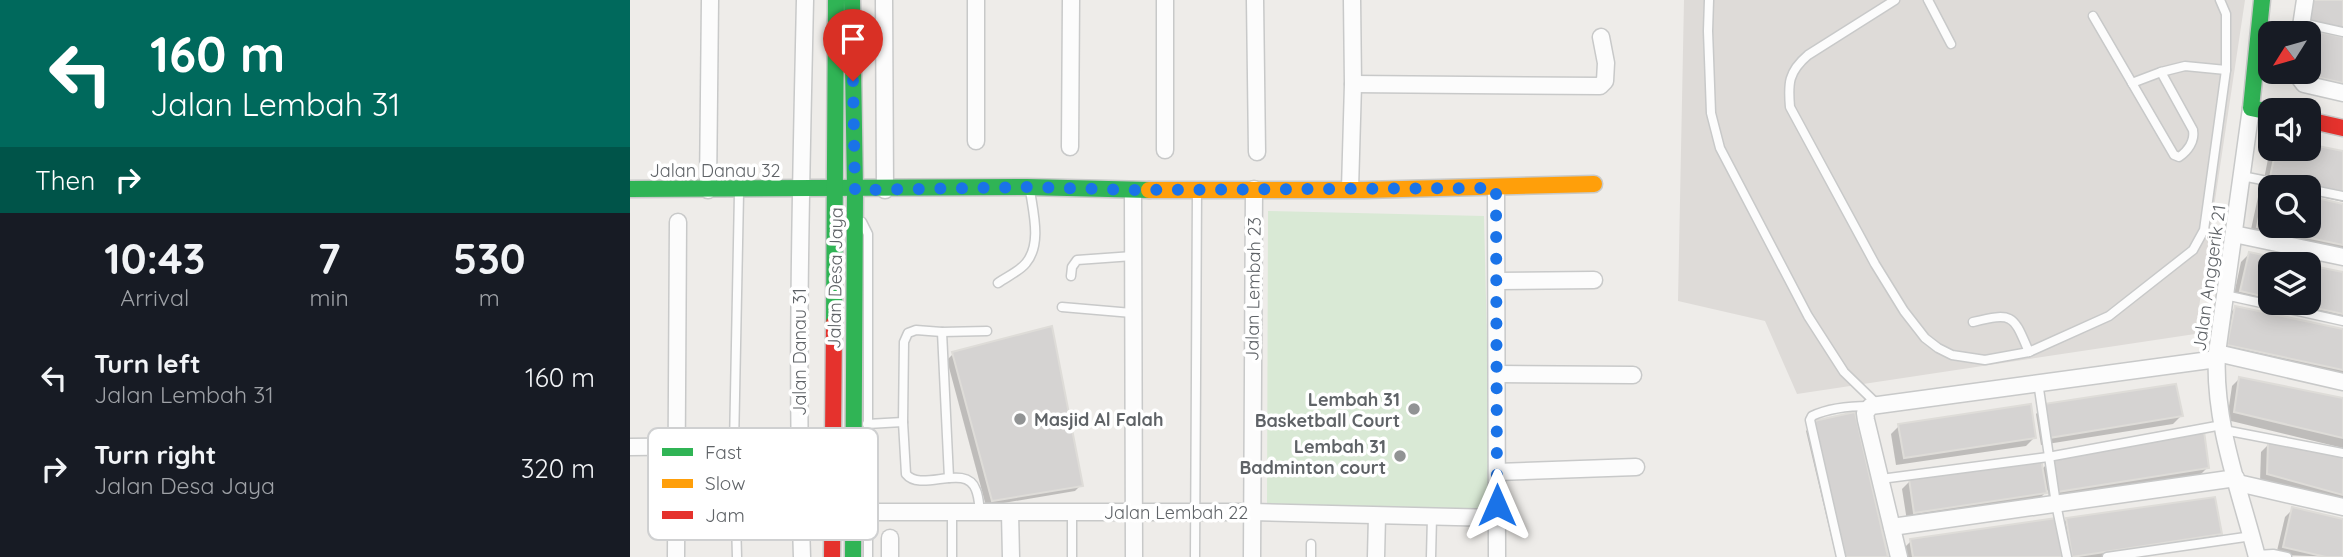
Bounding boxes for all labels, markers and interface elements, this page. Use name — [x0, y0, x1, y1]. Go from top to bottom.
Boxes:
pin — [823, 9, 883, 81]
icon: arrive — [834, 20, 872, 58]
north arrow — [2258, 21, 2320, 84]
map controls — [2258, 21, 2321, 315]
text: 160 m — [150, 23, 285, 84]
icon: left — [35, 28, 126, 119]
text: Jalan Lembah 31 — [150, 84, 400, 124]
button: sound — [2258, 98, 2321, 161]
street label: Jalan Danau 32 — [649, 159, 781, 182]
icon: right — [109, 161, 147, 199]
text: Then — [35, 164, 95, 197]
button: search — [2258, 175, 2321, 238]
street label: Jalan Anggerik 21 — [2187, 203, 2231, 353]
street label: Jalan Desa Jaya — [822, 207, 848, 349]
street label: Jalan Lembah 23 — [1240, 217, 1266, 361]
text: 10:43 — [104, 232, 205, 285]
text: 7 — [318, 232, 341, 285]
text: 530 — [453, 232, 526, 285]
button: layers — [2258, 252, 2321, 315]
text: Arrival — [120, 283, 189, 312]
text: min — [310, 283, 349, 312]
text: m — [479, 283, 500, 312]
street label: Jalan Danau 31 — [788, 288, 811, 416]
text: Turn left — [94, 347, 201, 380]
icon: left — [35, 359, 73, 397]
text: 160 m — [525, 361, 595, 394]
text: Jalan Lembah 31 — [94, 380, 274, 409]
place label: Lembah 31 Basketball Court — [1255, 388, 1400, 432]
marker: Lembah 31 Basketball Court — [1406, 401, 1422, 417]
place label: Masjid Al Falah — [1034, 408, 1163, 431]
marker: Masjid Al Falah — [1012, 411, 1028, 427]
legend — [648, 428, 878, 540]
place label: Lembah 31 Badminton court — [1239, 435, 1386, 479]
text: Turn right — [94, 438, 216, 471]
text: Fast — [705, 440, 742, 464]
marker: Lembah 31 Badminton court — [1392, 448, 1408, 464]
icon: right — [35, 450, 73, 488]
text: 320 m — [521, 452, 595, 485]
position arrow — [1460, 468, 1534, 542]
text: Jalan Desa Jaya — [94, 471, 275, 500]
text: Slow — [705, 471, 746, 495]
street label: Jalan Lembah 22 — [1104, 501, 1248, 524]
text: Jam — [705, 503, 745, 527]

